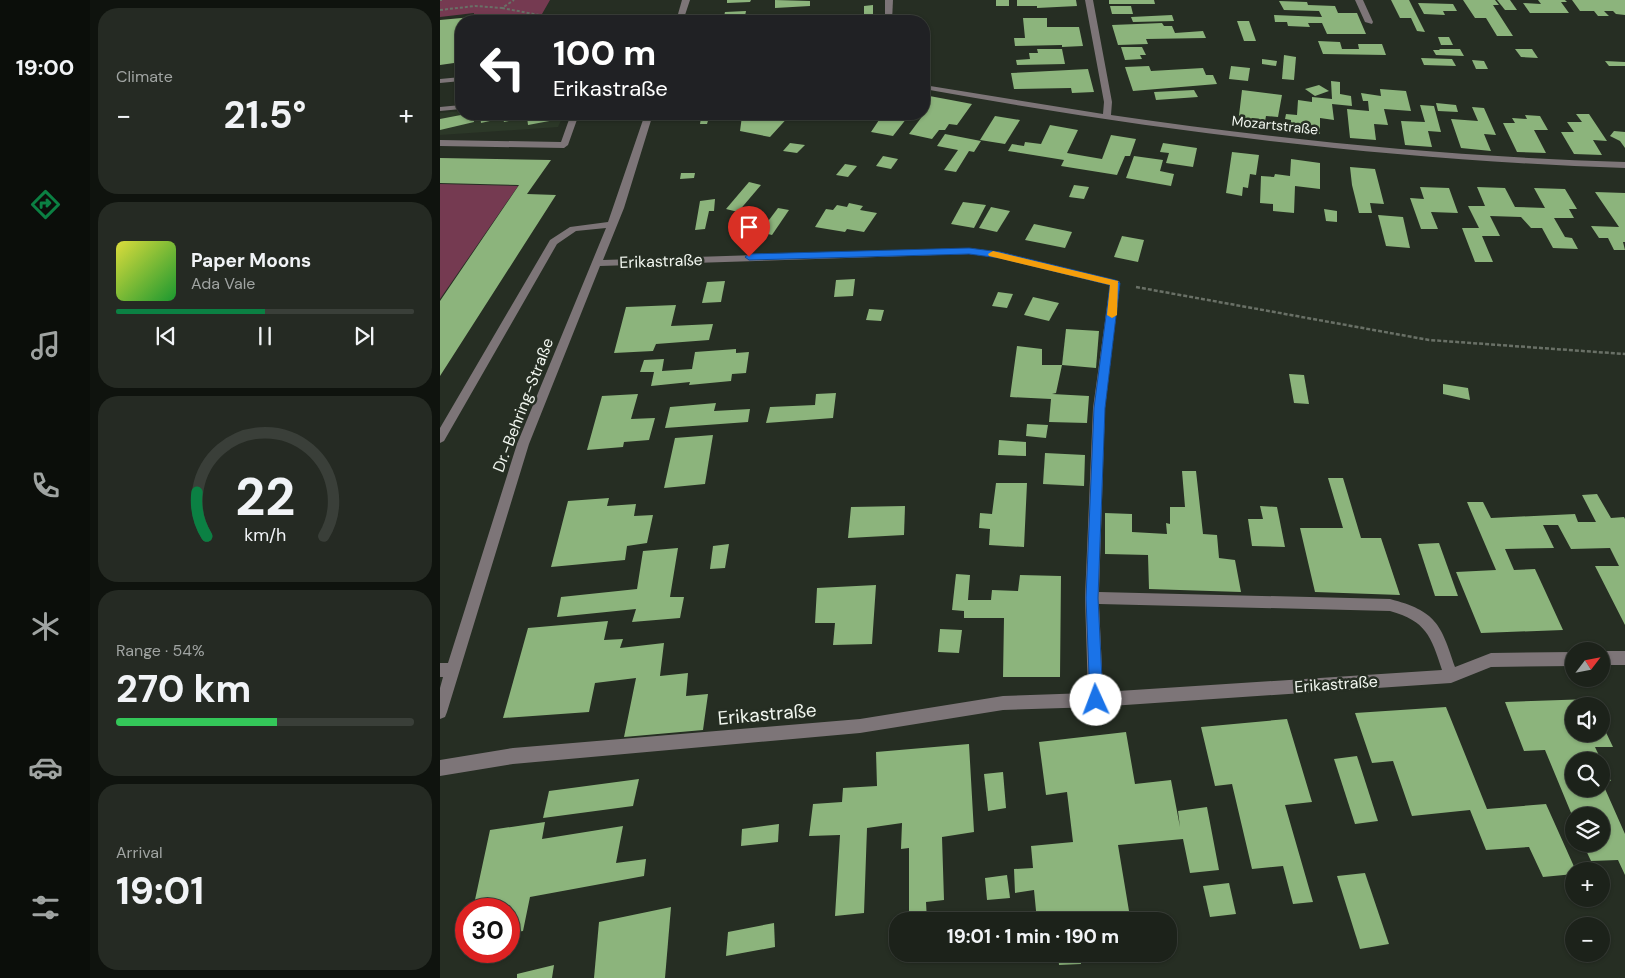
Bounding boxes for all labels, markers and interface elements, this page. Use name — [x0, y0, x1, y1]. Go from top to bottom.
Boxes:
text: 100 m — [553, 30, 656, 76]
icon: left — [470, 35, 535, 100]
text: 19:00 — [16, 53, 74, 82]
text: Climate — [116, 66, 173, 87]
text: Erikastraße — [553, 74, 668, 103]
text: 21.5° — [224, 90, 306, 140]
text: − — [116, 97, 131, 134]
text: + — [399, 97, 414, 134]
street label: Mozartstraße — [1231, 112, 1319, 138]
icon: directions — [28, 187, 63, 222]
pin — [728, 206, 770, 257]
icon: arrive — [735, 213, 763, 241]
text: Paper Moons — [191, 248, 311, 273]
street label: Erikastraße — [619, 249, 703, 273]
text: Ada Vale — [191, 273, 255, 294]
icon: previous — [152, 322, 180, 350]
icon: pause — [251, 322, 279, 350]
icon: next — [350, 322, 378, 350]
icon: music — [28, 328, 63, 363]
street label: Dr.-Behring-Straße — [488, 335, 558, 475]
text: 22 — [235, 463, 295, 531]
icon: phone — [28, 468, 63, 503]
text: km/h — [244, 523, 286, 547]
icon: climate — [28, 609, 63, 644]
text: Range · 54% — [116, 640, 205, 661]
north arrow — [1565, 642, 1610, 688]
map controls — [1565, 642, 1610, 962]
text: 270 km — [116, 664, 251, 714]
street label: Erikastraße — [1294, 671, 1378, 697]
position arrow — [1069, 673, 1121, 725]
street label: Erikastraße — [717, 697, 817, 731]
button: sound — [1565, 697, 1610, 742]
icon: car — [28, 750, 63, 785]
button: search — [1565, 752, 1610, 797]
button: layers — [1565, 807, 1610, 852]
text: Arrival — [116, 842, 163, 863]
button: + — [1565, 862, 1610, 907]
text: 19:01 — [116, 866, 204, 916]
icon: filters — [28, 890, 63, 925]
speed limit sign: 30 — [455, 898, 520, 963]
button: − — [1565, 917, 1610, 962]
text: 19:01 · 1 min · 190 m — [947, 924, 1119, 949]

